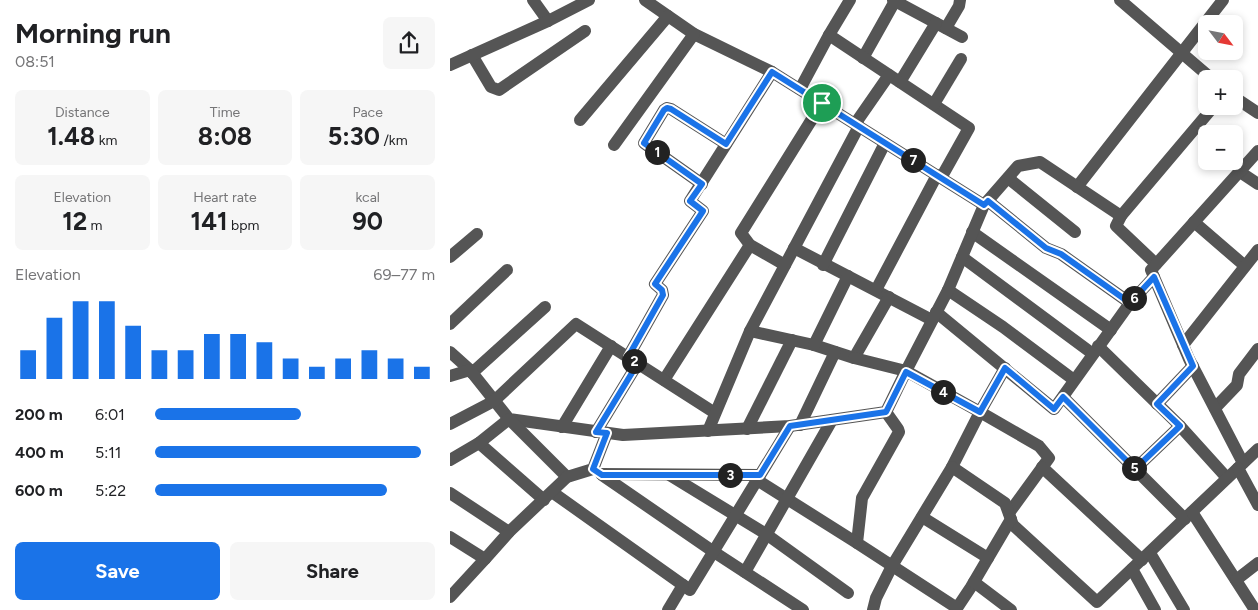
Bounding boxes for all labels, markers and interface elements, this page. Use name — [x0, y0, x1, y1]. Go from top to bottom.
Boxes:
north arrow — [1198, 15, 1242, 60]
map controls — [1198, 15, 1243, 170]
text: Morning run — [15, 16, 171, 50]
button: share — [383, 17, 435, 69]
text: 08:51 — [15, 52, 55, 71]
button: + — [1198, 70, 1243, 115]
pin — [801, 82, 843, 124]
icon: arrive — [808, 89, 836, 117]
text: Distance — [55, 104, 110, 121]
text: Time — [210, 104, 240, 121]
text: Pace — [353, 104, 383, 121]
text: 1.48 — [47, 121, 95, 151]
text: 8:08 — [198, 121, 252, 151]
text: 5:30 — [328, 121, 380, 151]
button: − — [1198, 125, 1243, 170]
text: km — [95, 132, 117, 149]
text: /km — [380, 132, 408, 149]
pin: 1 — [644, 140, 670, 164]
text: 1 — [655, 144, 660, 161]
pin: 7 — [900, 148, 926, 172]
text: 7 — [910, 152, 917, 169]
text: Elevation — [54, 189, 111, 206]
text: Heart rate — [193, 189, 257, 206]
text: kcal — [355, 189, 380, 206]
text: 12 — [62, 206, 87, 236]
text: 141 — [191, 206, 228, 236]
text: 90 — [352, 206, 383, 236]
text: m — [87, 217, 103, 234]
text: bpm — [228, 217, 259, 234]
text: Elevation — [15, 265, 81, 284]
text: 69–77 m — [373, 265, 435, 284]
pin: 6 — [1122, 286, 1146, 310]
text: 6 — [1130, 290, 1139, 307]
pin: 2 — [622, 348, 646, 374]
text: 2 — [630, 353, 639, 370]
pin: 4 — [930, 380, 956, 404]
text: 4 — [939, 384, 948, 401]
text: 200 m — [15, 405, 63, 424]
text: 6:01 — [95, 405, 125, 424]
text: 400 m — [15, 443, 64, 462]
text: 5:11 — [95, 443, 121, 462]
pin: 5 — [1122, 456, 1146, 480]
text: 5 — [1130, 460, 1139, 477]
pin: 3 — [718, 462, 742, 488]
text: 3 — [727, 467, 734, 484]
text: 600 m — [15, 481, 63, 500]
text: 5:22 — [95, 481, 126, 500]
button: Save — [15, 542, 220, 600]
button: Share — [230, 542, 435, 600]

